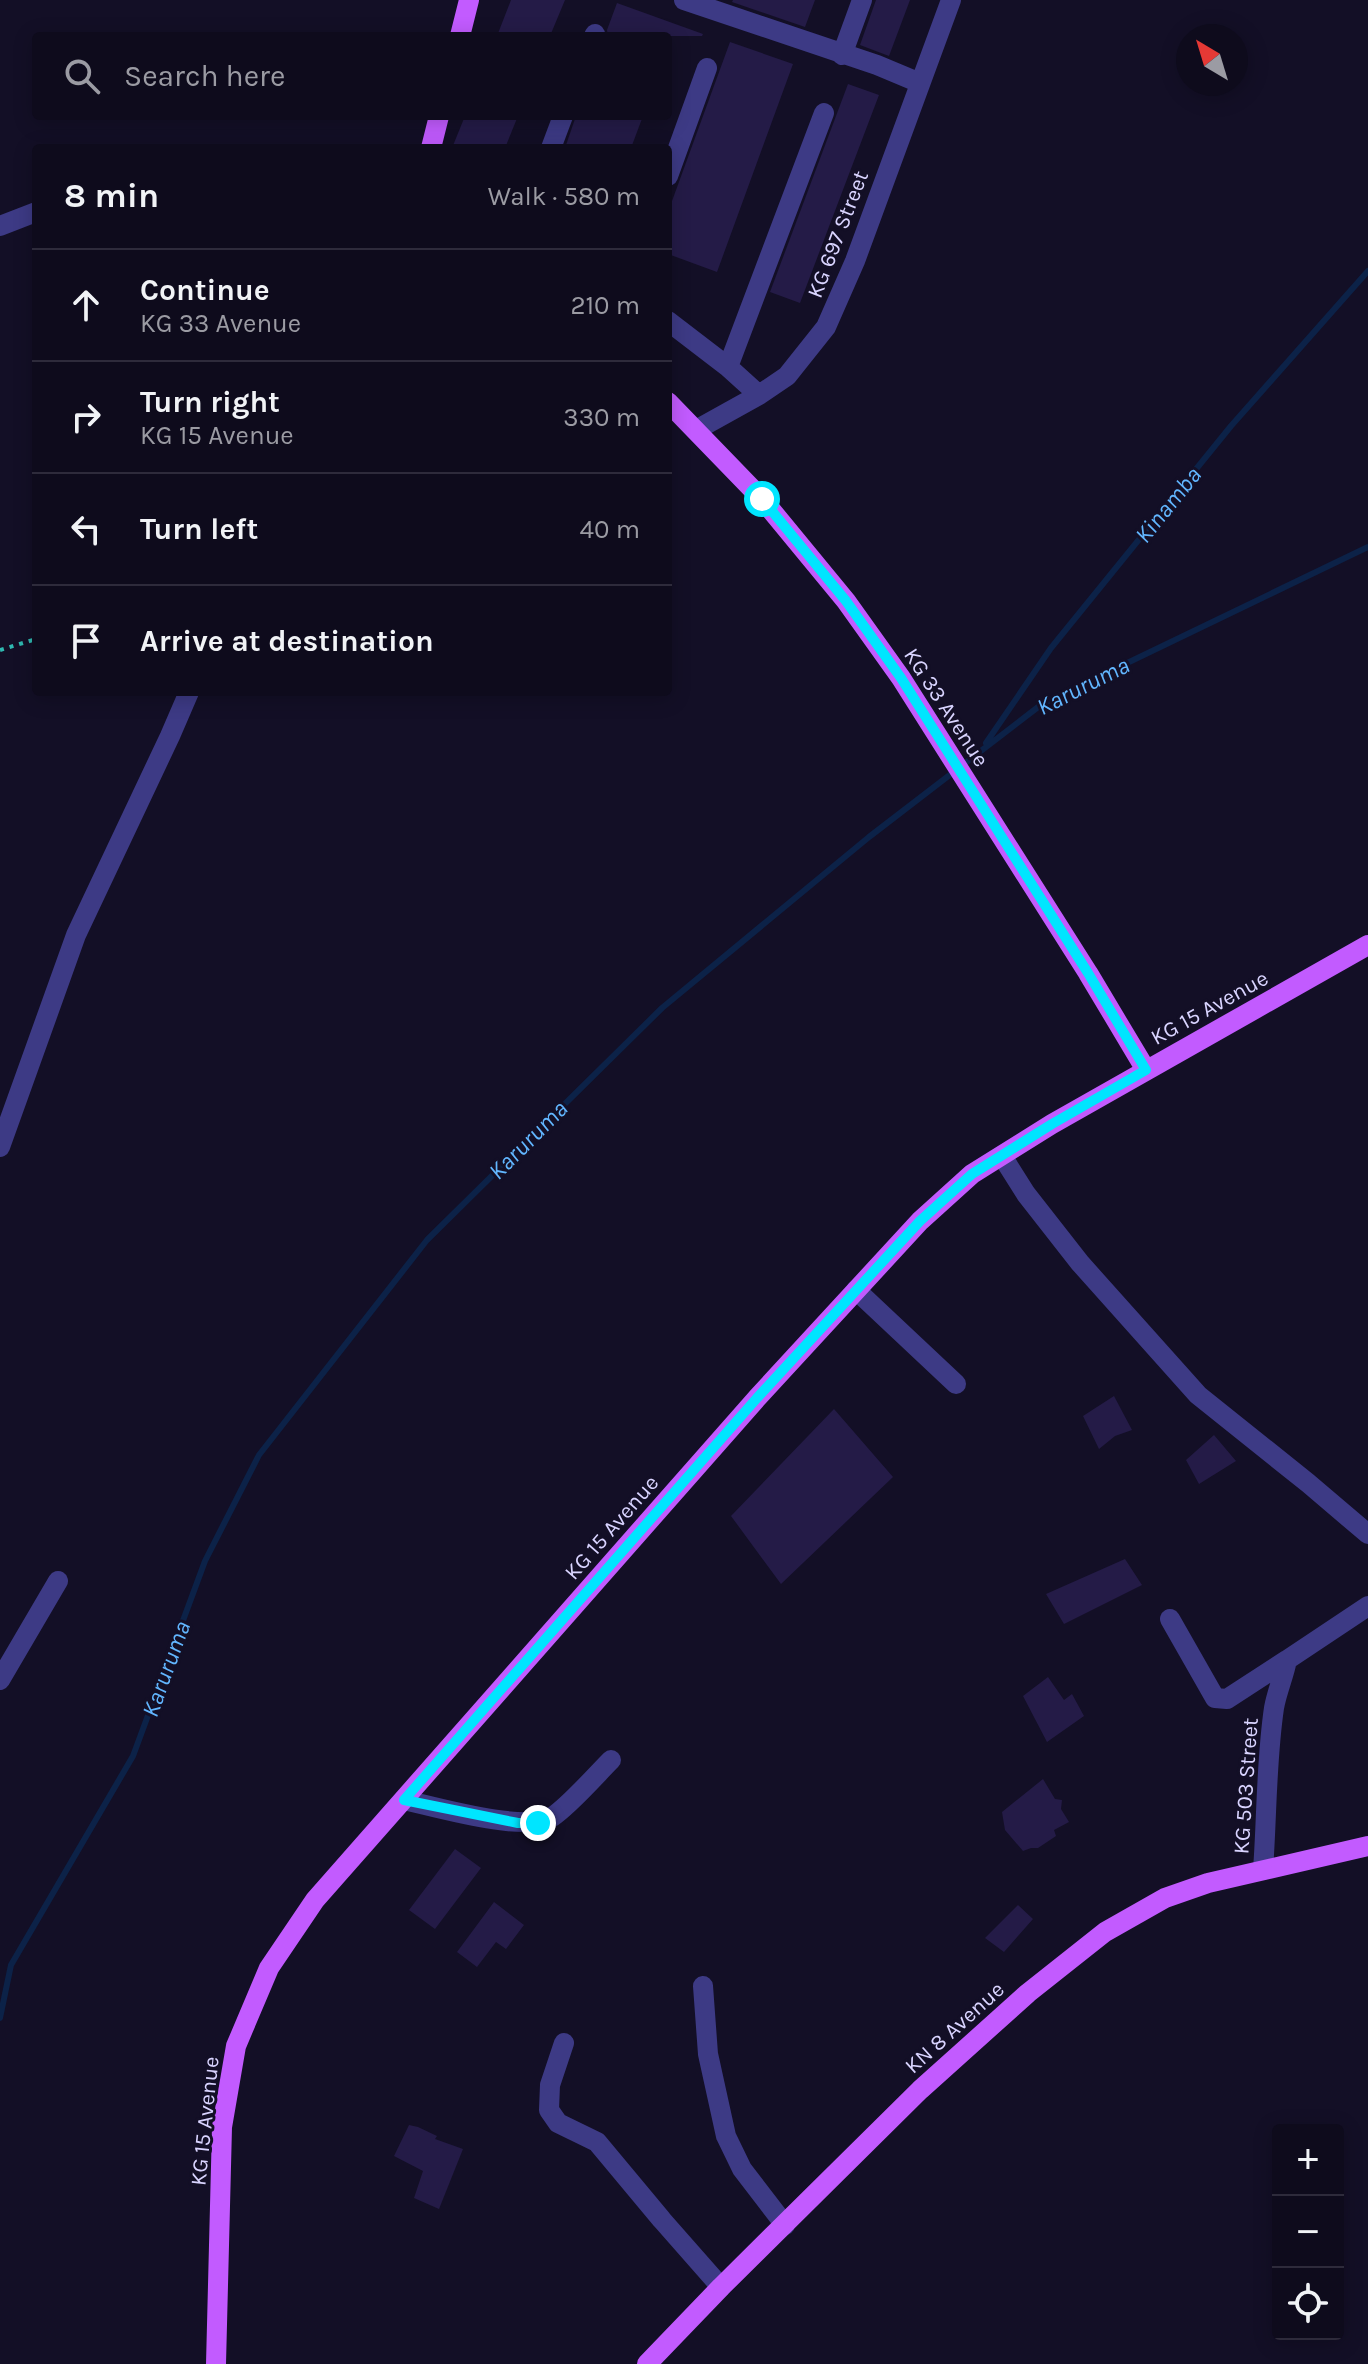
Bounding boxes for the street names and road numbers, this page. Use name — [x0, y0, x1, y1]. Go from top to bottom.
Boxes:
street label: KG 697 Street — [802, 167, 874, 302]
street label: KG 33 Avenue — [898, 643, 994, 772]
street label: KG 15 Avenue — [1146, 965, 1273, 1051]
street label: KG 15 Avenue — [559, 1470, 664, 1585]
street label: KG 503 Street — [1228, 1717, 1264, 1855]
street label: KN 8 Avenue — [900, 1976, 1010, 2079]
street label: KG 15 Avenue — [185, 2055, 225, 2187]

